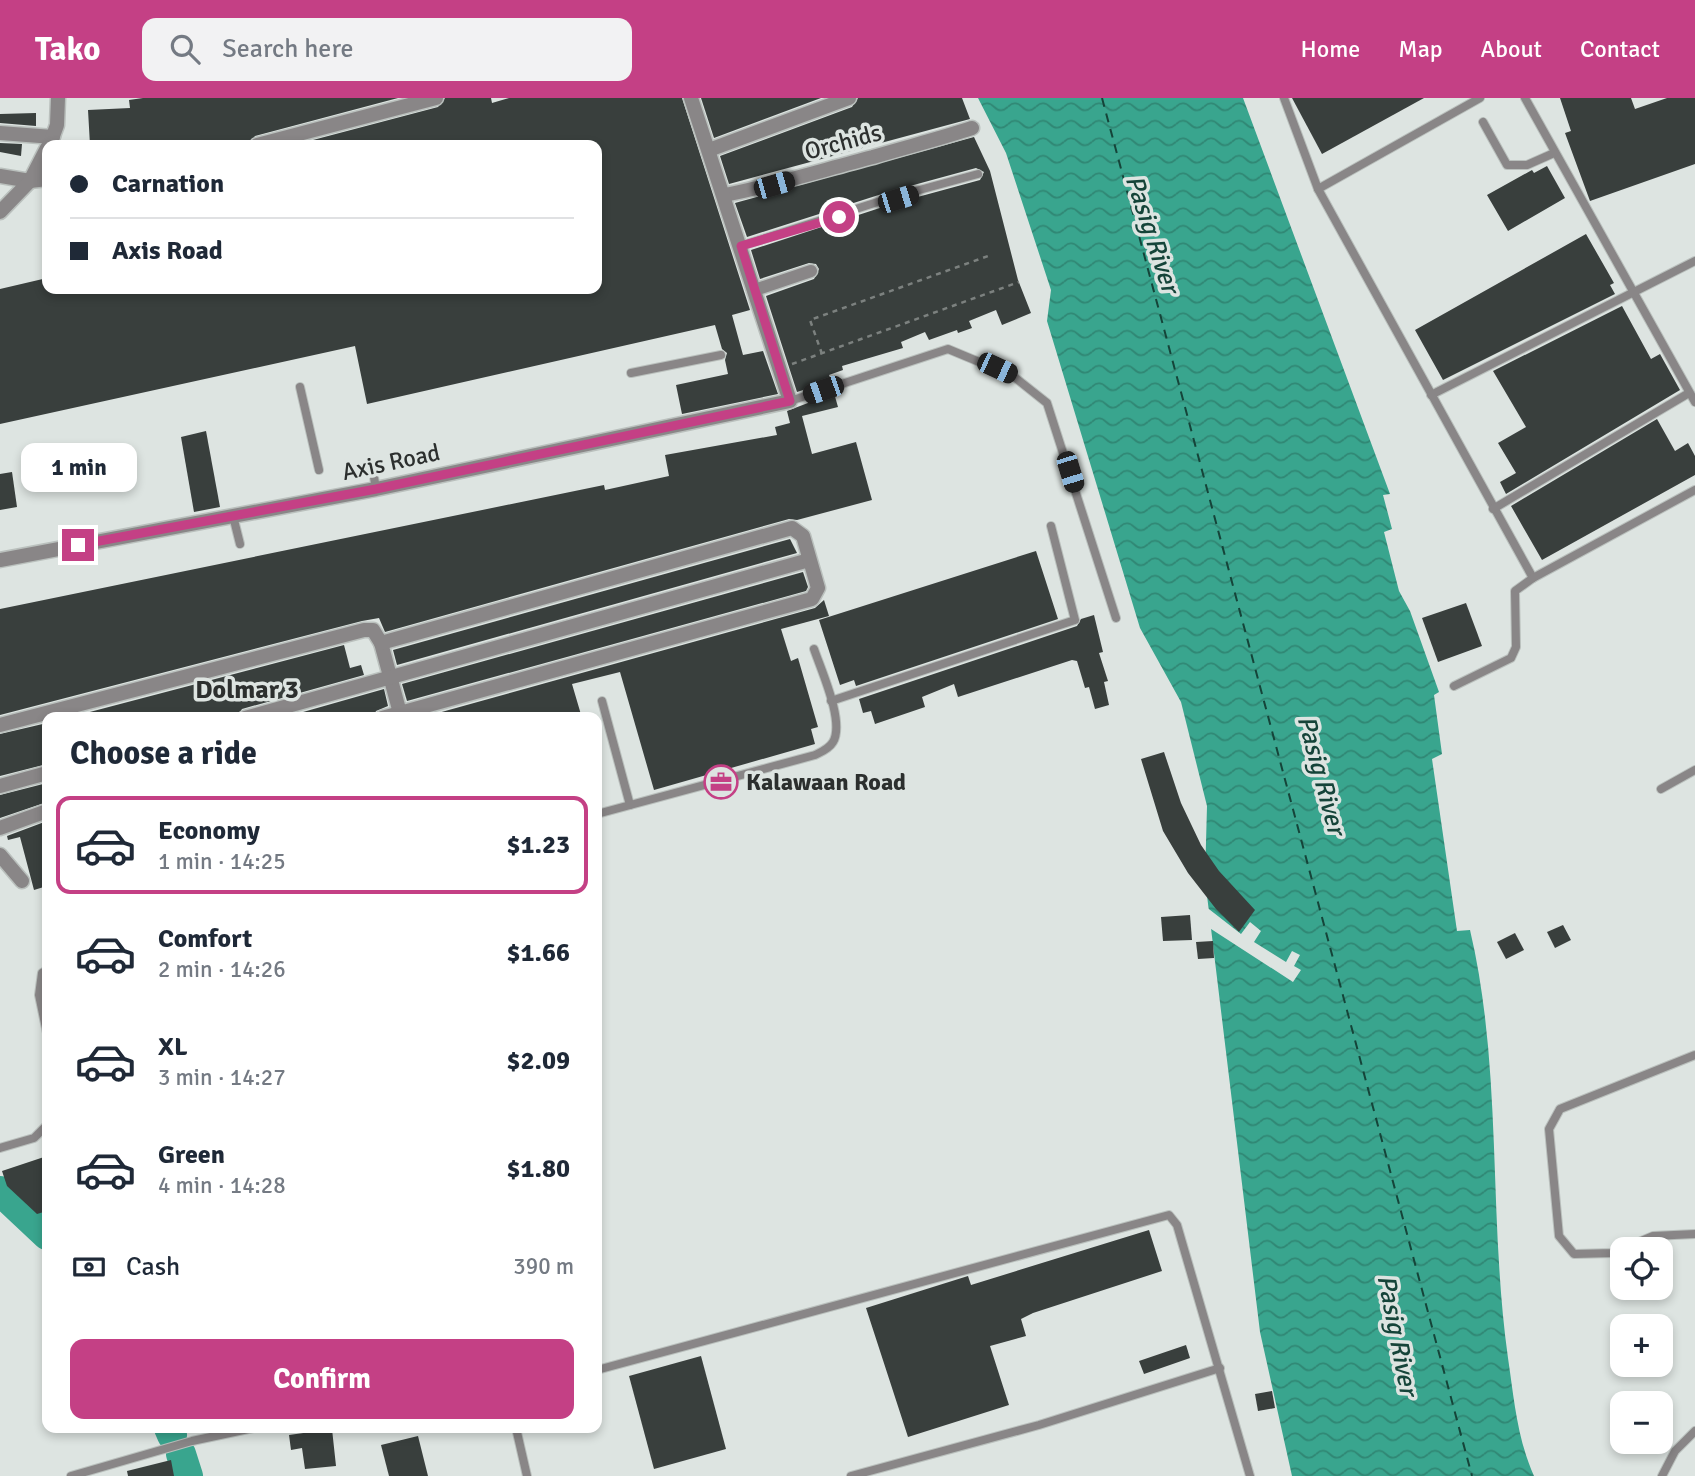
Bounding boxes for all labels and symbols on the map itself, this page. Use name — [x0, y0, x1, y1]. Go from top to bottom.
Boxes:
street label: Orchids — [801, 117, 885, 167]
car — [751, 169, 798, 201]
water label: Pasig River — [1118, 171, 1187, 300]
car — [875, 183, 922, 215]
route start — [823, 201, 855, 233]
car — [974, 350, 1021, 386]
car — [800, 373, 847, 407]
street label: Axis Road — [339, 437, 443, 487]
callout: 1 min — [20, 444, 136, 492]
car — [1054, 449, 1087, 495]
route end — [62, 529, 94, 561]
district label: Dolmar 3 — [195, 674, 299, 706]
water label: Pasig River — [1290, 712, 1353, 841]
office icon: Kalawaan Road — [702, 763, 740, 801]
place label: Kalawaan Road — [746, 767, 906, 797]
water label: Pasig River — [1370, 1272, 1425, 1401]

